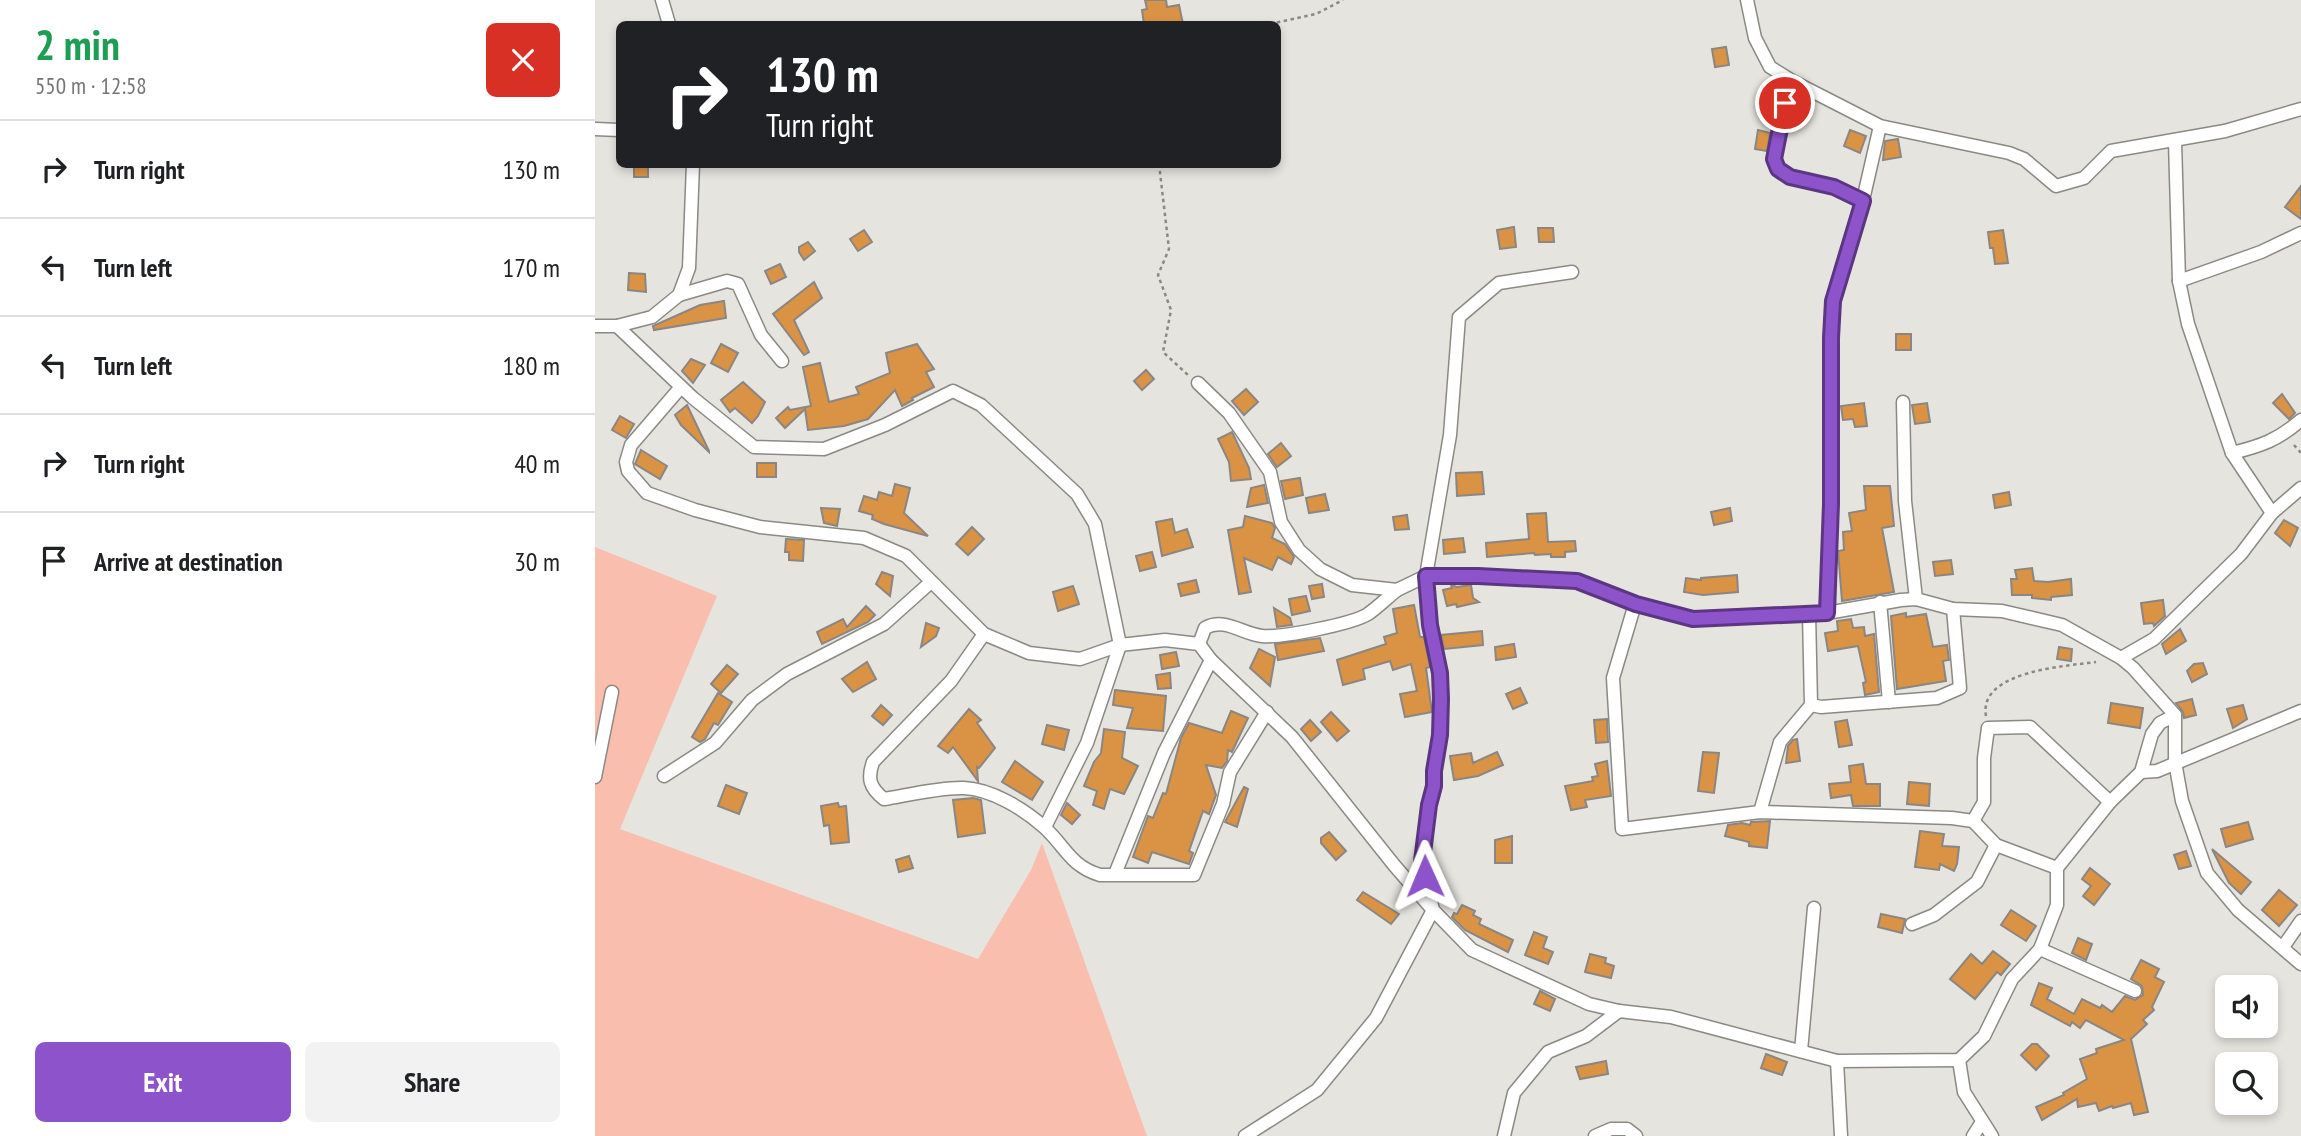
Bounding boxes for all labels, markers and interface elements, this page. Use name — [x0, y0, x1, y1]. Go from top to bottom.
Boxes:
text: 2 min — [35, 17, 120, 72]
button: close — [486, 23, 560, 97]
text: 130 m — [766, 42, 879, 106]
icon: right — [651, 49, 742, 140]
text: 550 m · 12:58 — [35, 71, 147, 100]
pin — [1755, 73, 1815, 133]
icon: arrive — [1766, 84, 1804, 122]
text: Turn right — [766, 104, 874, 146]
icon: right — [35, 150, 73, 188]
text: Turn right — [94, 153, 185, 186]
text: 130 m — [502, 153, 560, 186]
icon: left — [35, 248, 73, 286]
text: Turn left — [94, 251, 172, 284]
text: 170 m — [502, 251, 560, 284]
icon: left — [35, 346, 73, 384]
text: Turn left — [94, 349, 172, 382]
text: 180 m — [502, 349, 560, 382]
icon: right — [35, 444, 73, 482]
text: Turn right — [94, 447, 185, 480]
text: 40 m — [514, 447, 560, 480]
icon: arrive — [35, 542, 73, 580]
text: Arrive at destination — [94, 545, 283, 578]
text: 30 m — [514, 545, 560, 578]
position arrow — [1388, 839, 1462, 913]
map controls — [2215, 975, 2278, 1115]
button: sound — [2215, 975, 2278, 1038]
button: Exit — [35, 1042, 291, 1122]
button: Share — [305, 1042, 560, 1122]
button: search — [2215, 1052, 2278, 1115]

